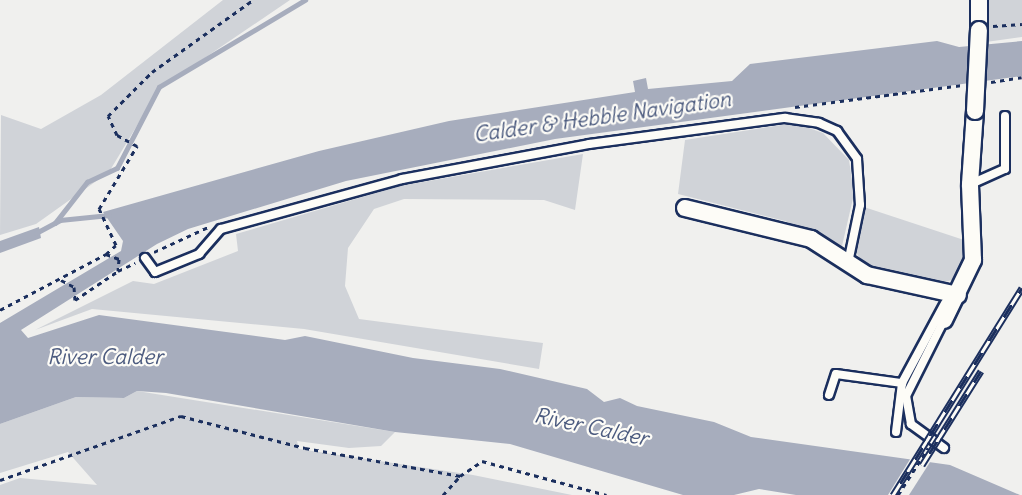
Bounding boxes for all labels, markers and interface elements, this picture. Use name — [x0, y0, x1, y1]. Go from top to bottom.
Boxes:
water label: Calder & Hebble Navigation — [472, 86, 732, 148]
water label: River Calder — [47, 344, 163, 370]
water label: River Calder — [532, 403, 650, 451]

